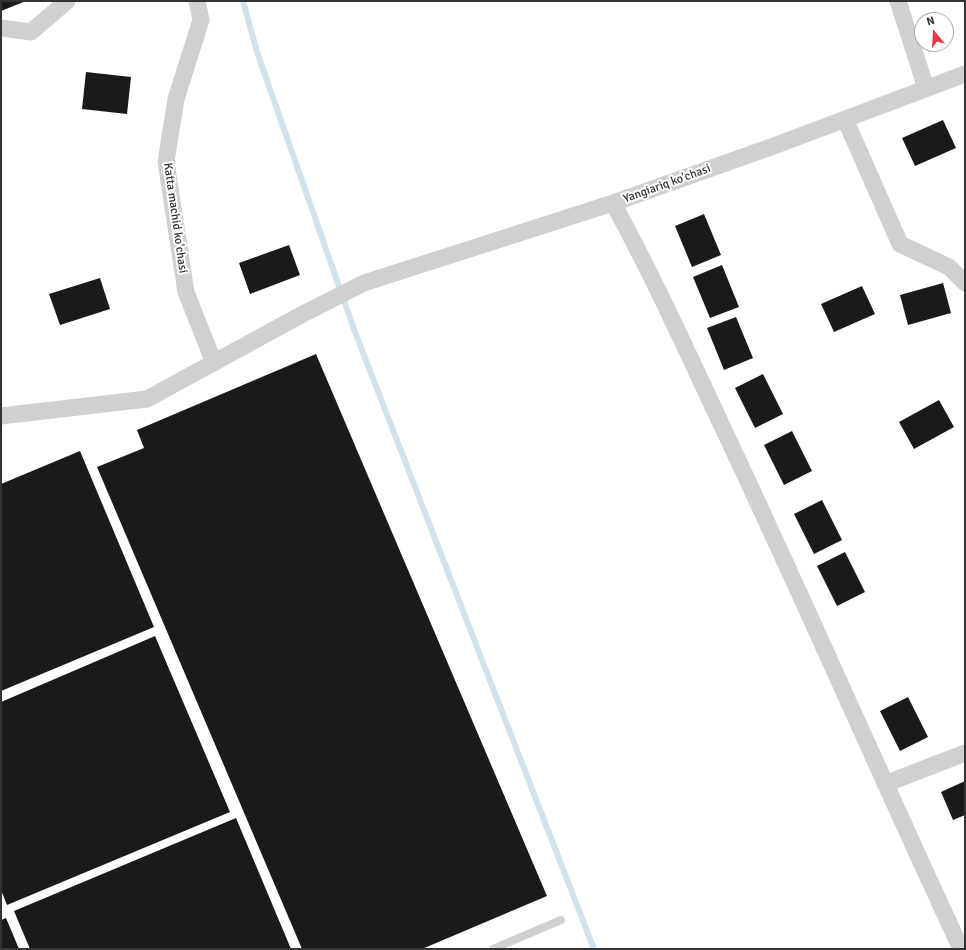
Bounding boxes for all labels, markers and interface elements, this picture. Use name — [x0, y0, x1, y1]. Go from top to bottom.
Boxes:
north arrow — [914, 12, 954, 52]
text: N — [925, 14, 936, 28]
street label: Katta machid ko'chasi — [160, 162, 190, 274]
street label: Yangiariq ko'chasi — [621, 162, 713, 206]

